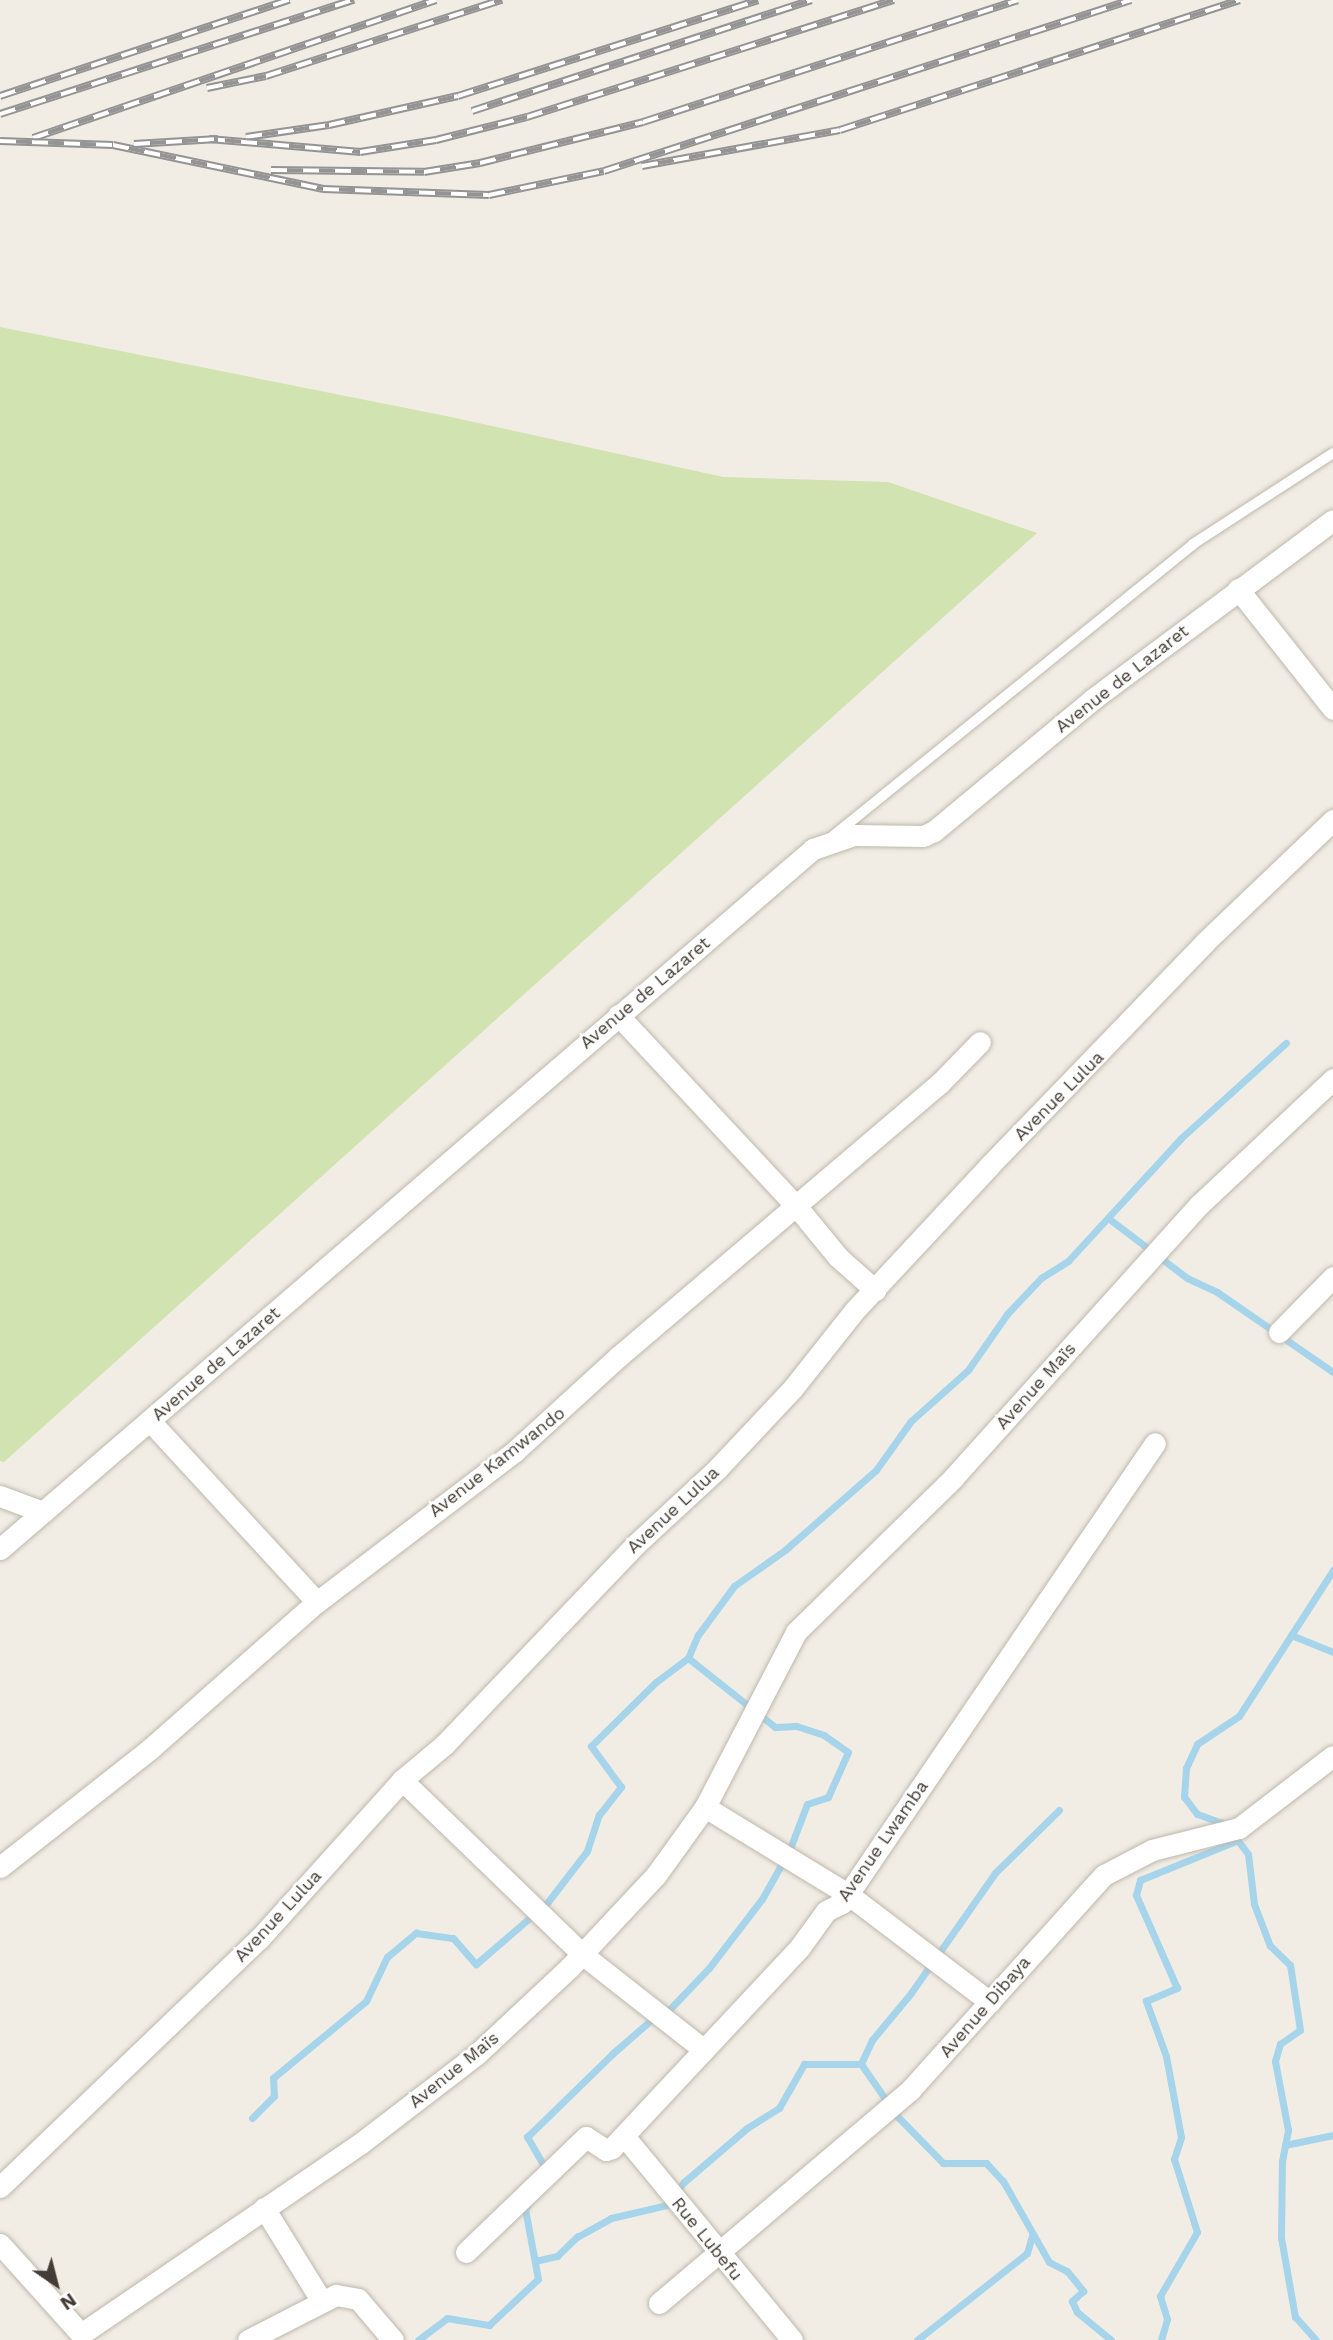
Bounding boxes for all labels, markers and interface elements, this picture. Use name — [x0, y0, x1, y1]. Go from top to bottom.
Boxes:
street label: Avenue de Lazaret — [1051, 620, 1193, 738]
street label: Avenue de Lazaret — [576, 932, 714, 1054]
street label: Avenue Lulua — [1010, 1047, 1108, 1145]
street label: Avenue de Lazaret — [147, 1302, 285, 1426]
street label: Avenue Maïs — [991, 1338, 1081, 1434]
street label: Avenue Kamwando — [425, 1402, 569, 1522]
street label: Avenue Lulua — [622, 1462, 724, 1558]
street label: Avenue Lwamba — [833, 1776, 933, 1906]
street label: Avenue Lulua — [230, 1865, 326, 1967]
street label: Avenue Dibaya — [935, 1952, 1035, 2062]
street label: Avenue Maïs — [405, 2027, 503, 2113]
street label: Rue Lubefu — [667, 2193, 747, 2285]
north arrow — [21, 2249, 91, 2319]
text: N — [56, 2288, 81, 2315]

